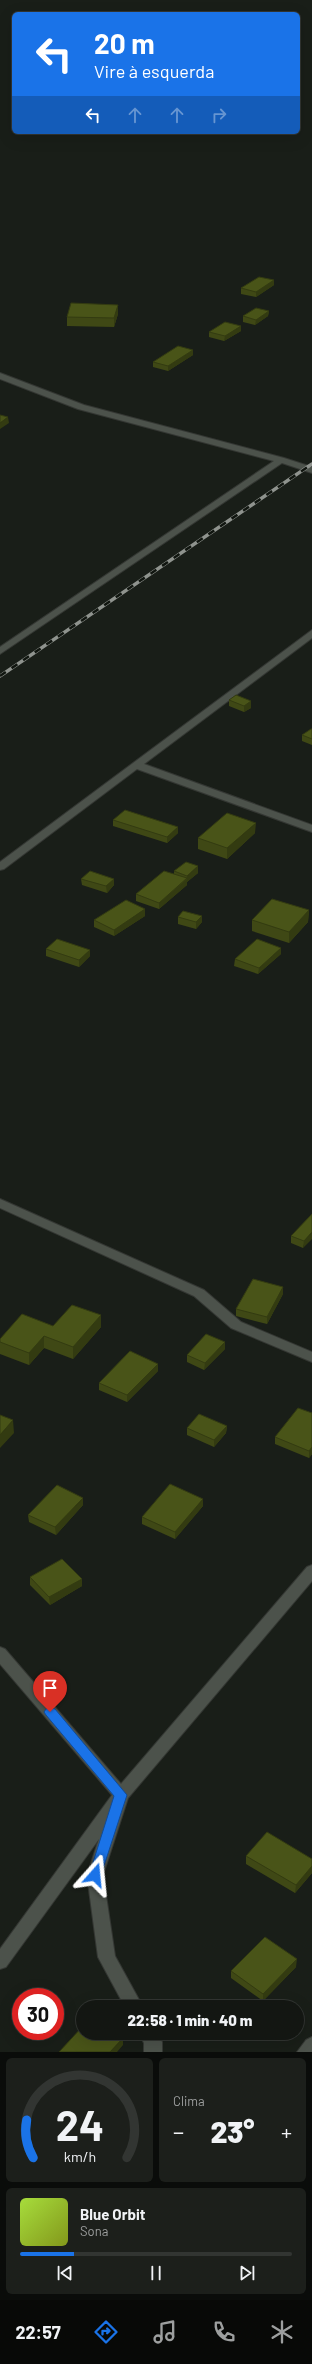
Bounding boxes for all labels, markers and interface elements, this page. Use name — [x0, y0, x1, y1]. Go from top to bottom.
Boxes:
text: 20 m — [94, 26, 155, 60]
icon: left — [28, 28, 80, 80]
text: Vire à esquerda — [94, 60, 214, 82]
icon: left — [82, 104, 104, 126]
icon: ahead — [124, 104, 146, 126]
icon: ahead — [166, 104, 188, 126]
icon: right — [208, 104, 230, 126]
pin — [33, 1671, 67, 1712]
icon: arrive — [39, 1677, 61, 1699]
position arrow — [74, 1854, 116, 1896]
speed limit sign: 30 — [12, 1988, 64, 2040]
text: 22:58 · 1 min · 40 m — [128, 2011, 252, 2029]
text: Clima — [173, 2093, 205, 2109]
text: 24 — [55, 2099, 104, 2149]
text: 23° — [210, 2113, 255, 2149]
text: − — [173, 2118, 184, 2144]
text: + — [281, 2118, 292, 2144]
text: km/h — [63, 2148, 96, 2165]
text: Blue Orbit — [80, 2205, 145, 2223]
text: Sona — [80, 2223, 108, 2239]
icon: previous — [54, 2262, 76, 2284]
icon: pause — [145, 2262, 167, 2284]
icon: next — [236, 2262, 258, 2284]
icon: directions — [92, 2318, 120, 2346]
icon: music — [151, 2318, 179, 2346]
icon: phone — [210, 2318, 238, 2346]
icon: climate — [268, 2318, 296, 2346]
text: 22:57 — [15, 2321, 61, 2343]

